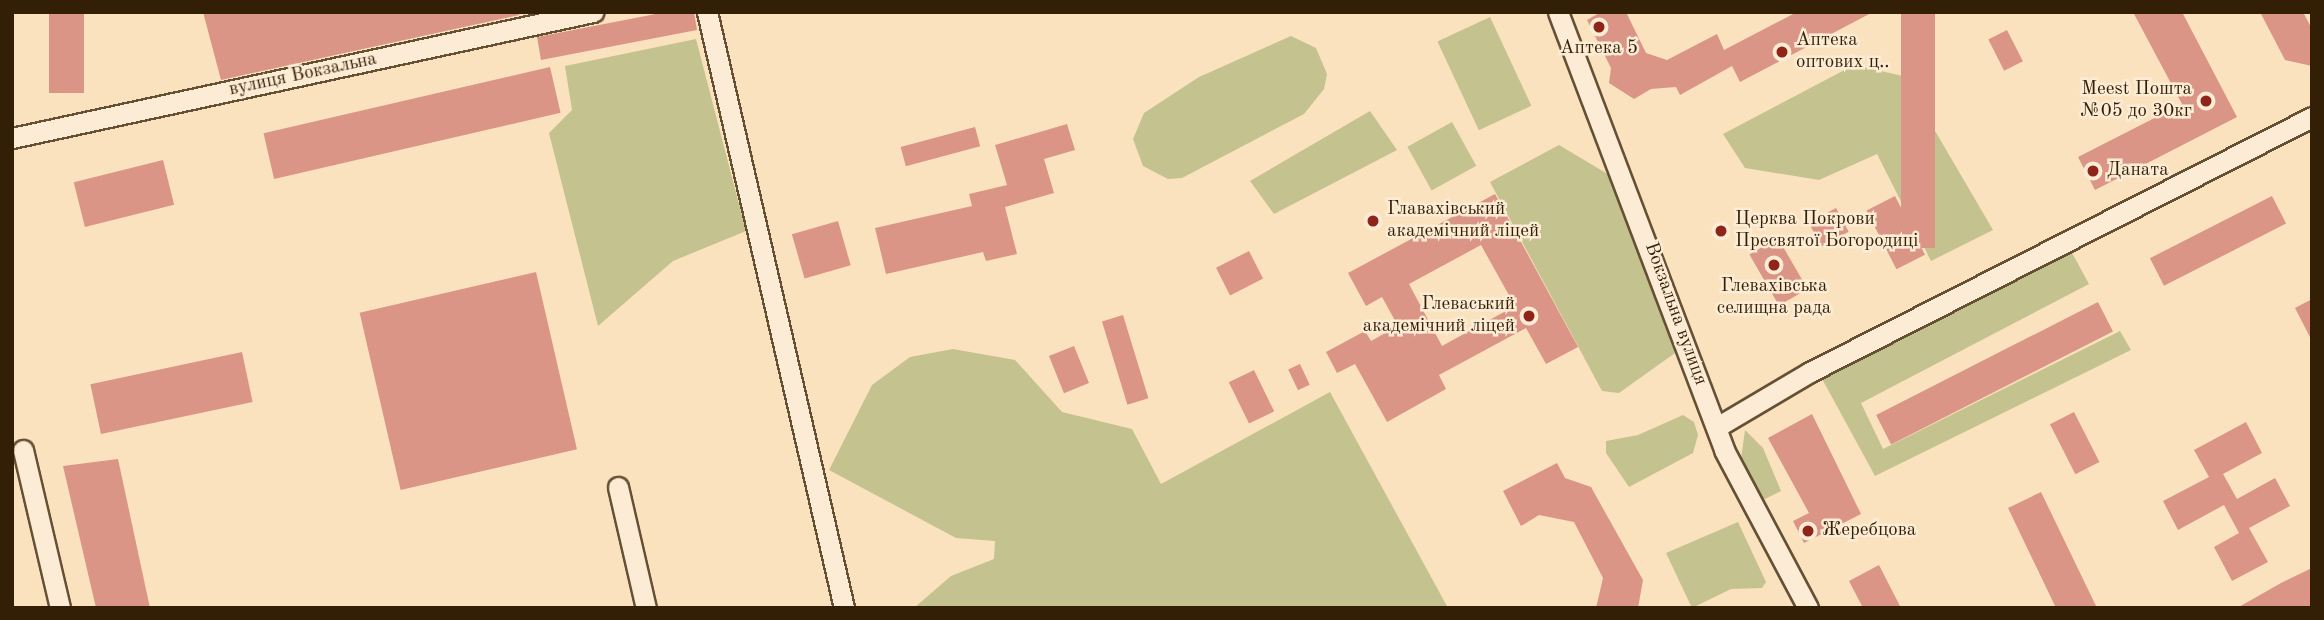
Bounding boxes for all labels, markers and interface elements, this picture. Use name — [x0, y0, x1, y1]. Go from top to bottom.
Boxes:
marker: Аптека 5 — [1591, 19, 1607, 35]
place label: Аптека оптових ц‥ — [1796, 30, 1889, 74]
place label: Аптека 5 — [1560, 38, 1638, 60]
marker: Аптека оптових ц‥ — [1774, 44, 1790, 60]
street label: вулиця Вокзальна — [227, 48, 379, 102]
place label: Meest Пошта №05 до 30кг — [2080, 79, 2192, 123]
marker: Meest Пошта №05 до 30кг — [2198, 93, 2214, 109]
place label: Даната — [2107, 160, 2169, 182]
marker: Даната — [2085, 163, 2101, 179]
place label: Главахівський академічний ліцей — [1387, 199, 1539, 243]
place label: Церква Покрови Пресвятої Богородиці — [1735, 209, 1918, 253]
marker: Главахівський академічний ліцей — [1365, 213, 1381, 229]
marker: Церква Покрови Пресвятої Богородиці — [1713, 223, 1729, 239]
street label: Вокзальна вулиця — [1639, 239, 1711, 389]
marker: Глевахівська селищна рада — [1766, 257, 1782, 273]
place label: Глевахівська селищна рада — [1717, 276, 1831, 320]
place label: Глеваський академічний ліцей — [1363, 294, 1515, 338]
marker: Глеваський академічний ліцей — [1521, 308, 1537, 324]
place label: Жеребцова — [1822, 520, 1916, 542]
marker: Жеребцова — [1800, 523, 1816, 539]

